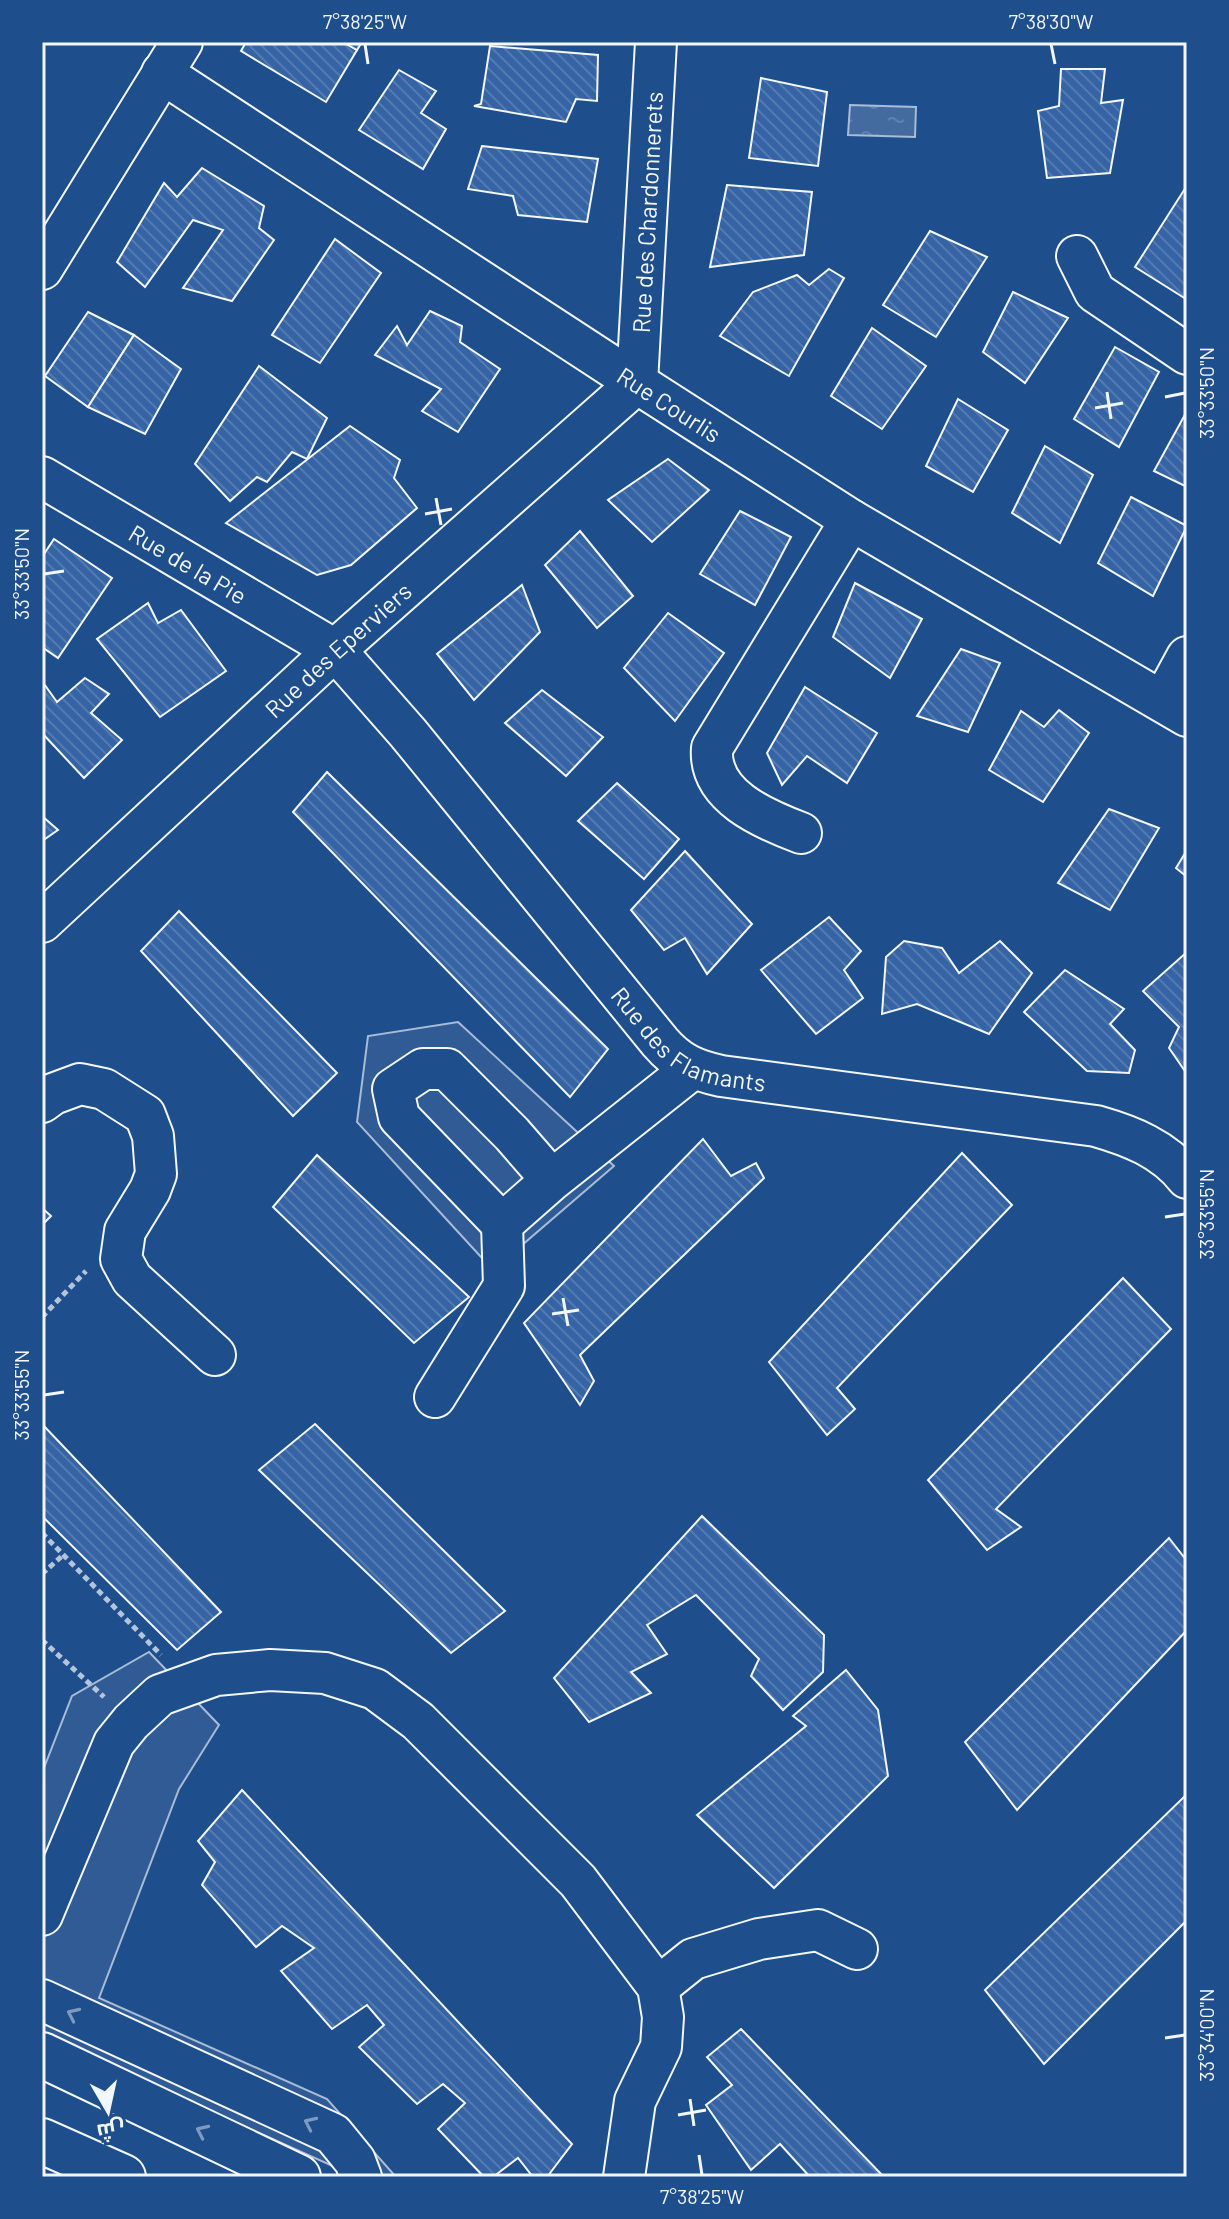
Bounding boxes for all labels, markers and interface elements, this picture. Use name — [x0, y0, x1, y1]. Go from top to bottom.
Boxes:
text: 7°38'25"W — [323, 9, 408, 33]
text: 7°38'30"W — [1009, 9, 1094, 33]
street label: Rue des Chardonnerets — [625, 91, 668, 334]
text: 33°33'50"N — [1194, 347, 1218, 439]
street label: Rue Courlis — [612, 360, 727, 448]
street label: Rue de la Pie — [124, 517, 252, 609]
text: 33°33'50"N — [9, 528, 33, 620]
street label: Rue des Eperviers — [258, 576, 417, 723]
street label: Rue des Flamants — [606, 980, 768, 1096]
text: 33°33'55"N — [1194, 1169, 1218, 1259]
text: 33°33'55"N — [9, 1350, 33, 1440]
text: 33°34'00"N — [1194, 1988, 1218, 2082]
one-way arrow — [67, 2008, 82, 2024]
north arrow — [68, 2071, 148, 2151]
text: ش — [95, 2115, 127, 2147]
one-way arrow — [303, 2117, 318, 2133]
one-way arrow — [196, 2125, 210, 2141]
text: 7°38'25"W — [660, 2184, 745, 2208]

